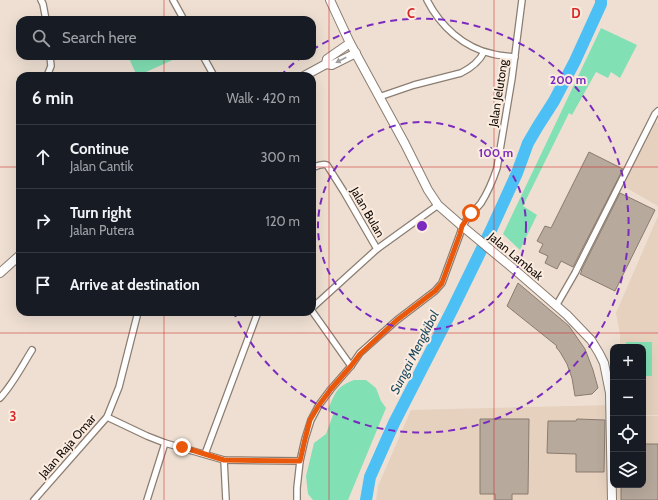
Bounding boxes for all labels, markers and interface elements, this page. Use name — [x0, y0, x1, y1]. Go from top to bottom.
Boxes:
text: C — [407, 5, 415, 21]
text: D — [571, 5, 581, 21]
search box — [16, 16, 316, 60]
icon: search — [30, 27, 52, 49]
text: Search here — [62, 29, 137, 47]
one-way arrow — [335, 57, 347, 64]
street label: Jalan Jelutong — [485, 57, 511, 129]
text: 200 m — [550, 72, 586, 87]
text: 6 min — [32, 88, 74, 108]
text: Walk · 420 m — [226, 90, 300, 106]
text: Continue — [70, 140, 129, 158]
text: 100 m — [479, 145, 513, 160]
icon: ahead — [32, 146, 54, 168]
text: 300 m — [260, 149, 300, 165]
text: Jalan Cantik — [70, 158, 133, 174]
street label: Jalan Bulan — [347, 183, 388, 240]
text: Turn right — [70, 204, 131, 222]
route start — [462, 204, 480, 222]
icon: right — [32, 210, 54, 232]
text: 120 m — [266, 213, 300, 229]
centre of rings — [415, 219, 429, 233]
text: Jalan Putera — [70, 222, 134, 238]
street label: Jalan Lambak — [485, 228, 547, 284]
icon: arrive — [32, 274, 54, 296]
text: Arrive at destination — [70, 276, 200, 294]
water label: Sungai Mengkibol — [386, 308, 442, 396]
map controls — [610, 344, 646, 488]
button: + — [610, 344, 646, 380]
button: − — [610, 380, 646, 416]
text: 3 — [9, 408, 17, 424]
street label: Jalan Raja Omar — [34, 411, 99, 482]
button: locate — [610, 416, 646, 452]
route end — [173, 438, 191, 456]
button: layers — [610, 452, 646, 488]

